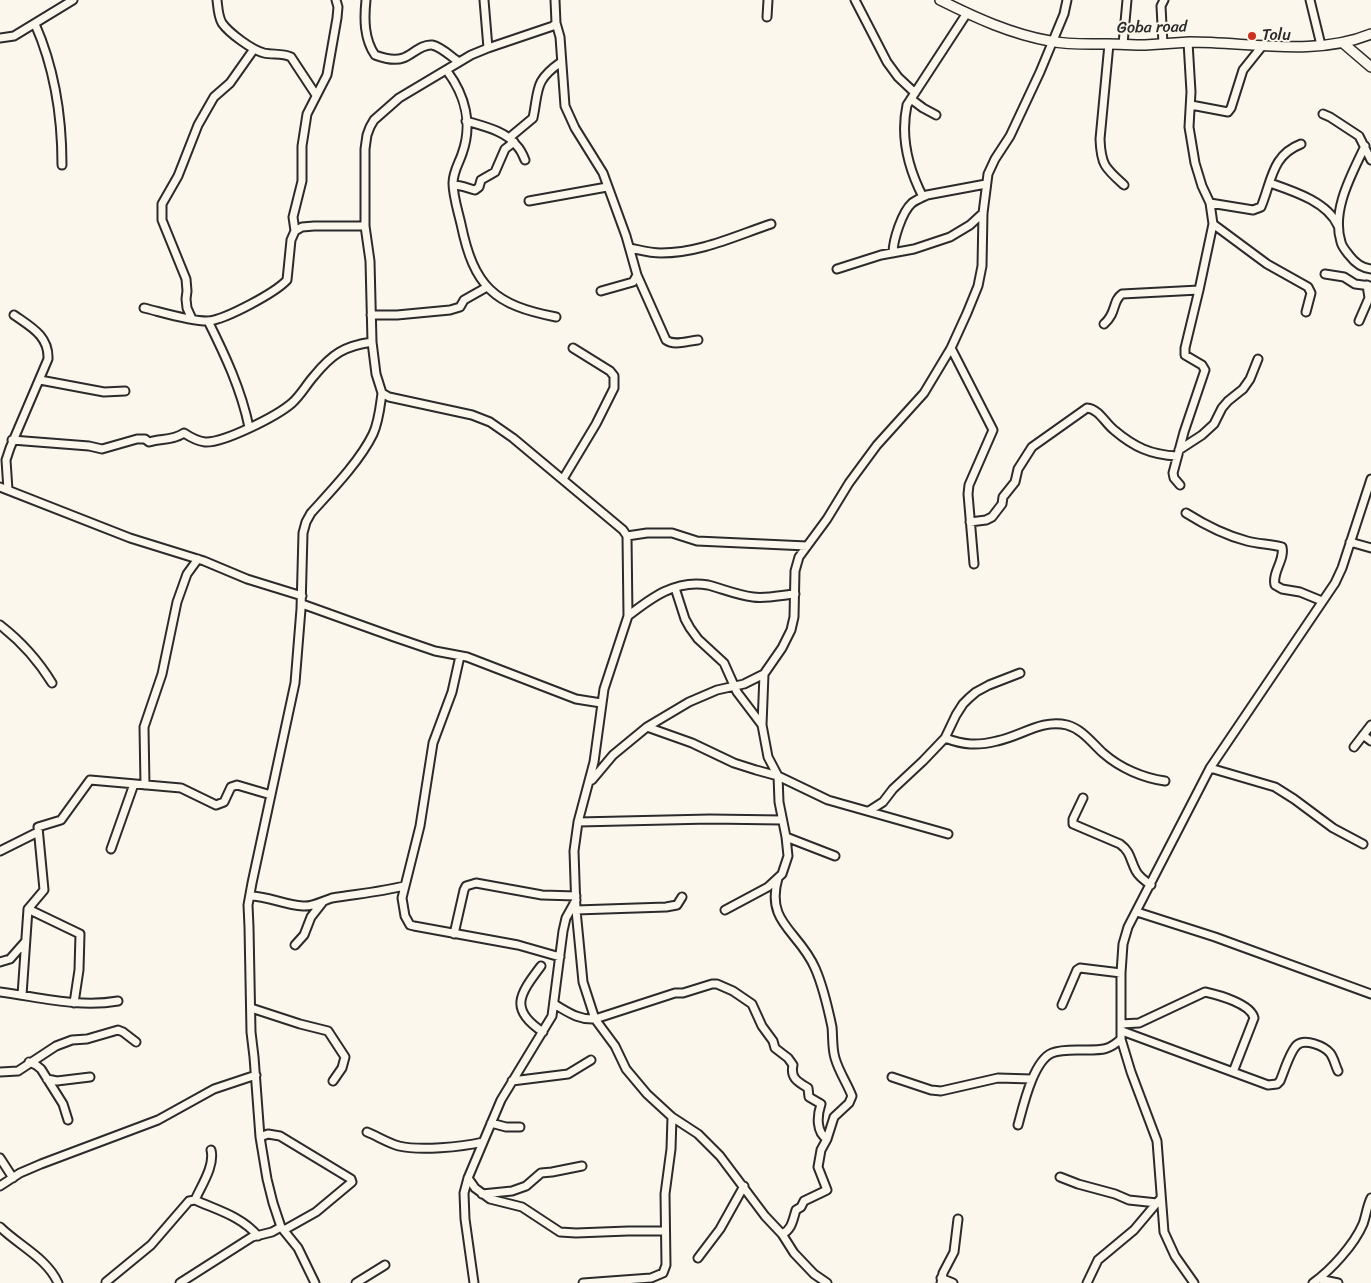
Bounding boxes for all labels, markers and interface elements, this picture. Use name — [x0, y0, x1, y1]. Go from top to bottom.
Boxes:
street label: Goba road — [1117, 18, 1187, 38]
place label: Tolu — [1262, 26, 1291, 46]
marker: Tolu — [1246, 30, 1258, 42]

